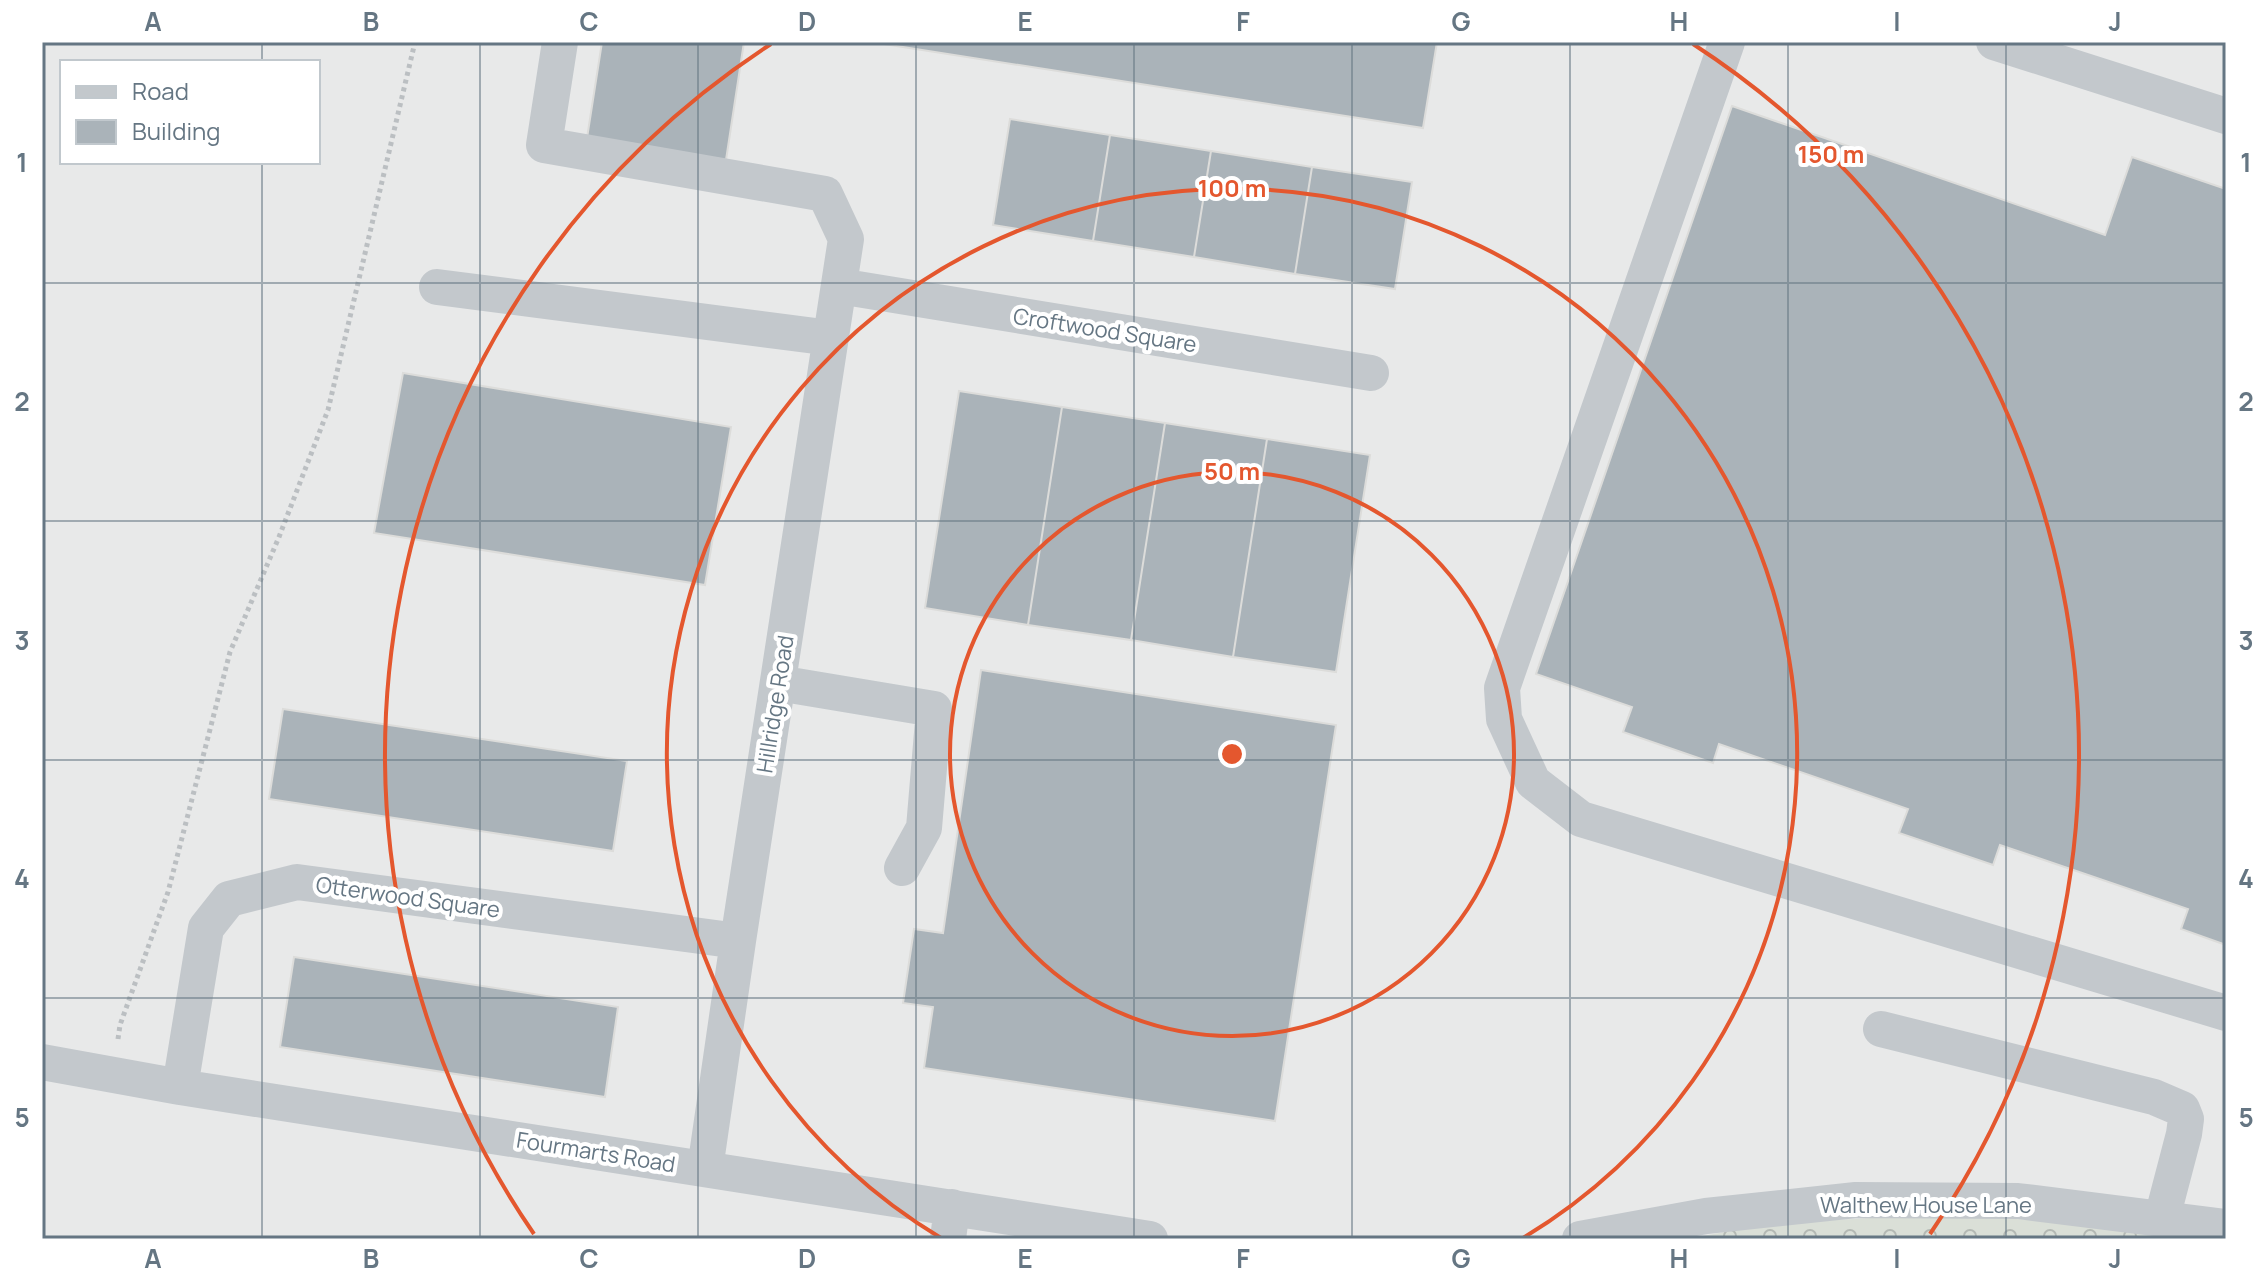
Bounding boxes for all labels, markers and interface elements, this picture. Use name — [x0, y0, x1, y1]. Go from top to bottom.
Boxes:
text: A — [144, 3, 162, 39]
text: B — [363, 3, 379, 39]
text: C — [579, 3, 599, 39]
text: D — [798, 3, 816, 39]
text: E — [1017, 3, 1033, 39]
text: F — [1236, 3, 1250, 39]
text: G — [1451, 3, 1471, 39]
text: H — [1670, 3, 1688, 39]
text: I — [1893, 3, 1901, 39]
text: J — [2108, 3, 2122, 39]
legend — [60, 60, 320, 164]
text: Road — [132, 74, 189, 107]
text: Building — [132, 114, 220, 147]
text: 150 m — [1798, 137, 1864, 170]
text: 1 — [16, 144, 28, 180]
text: 1 — [2240, 144, 2252, 180]
text: 100 m — [1198, 171, 1266, 204]
street label: Croftwood Square — [1011, 301, 1199, 359]
text: 2 — [14, 383, 30, 419]
text: 2 — [2238, 383, 2254, 419]
text: 50 m — [1204, 454, 1260, 487]
text: 3 — [14, 622, 30, 658]
text: 3 — [2238, 622, 2254, 658]
street label: Hillridge Road — [749, 633, 801, 775]
centre of rings — [1218, 740, 1246, 768]
text: 4 — [14, 860, 30, 896]
text: 4 — [2238, 860, 2254, 896]
street label: Otterwood Square — [314, 869, 502, 925]
text: 5 — [14, 1099, 30, 1135]
text: 5 — [2238, 1099, 2254, 1135]
street label: Fourmarts Road — [514, 1125, 678, 1179]
street label: Walthew House Lane — [1820, 1190, 2032, 1220]
text: A — [144, 1240, 162, 1276]
text: B — [363, 1240, 379, 1276]
text: C — [579, 1240, 599, 1276]
text: D — [798, 1240, 816, 1276]
text: E — [1017, 1240, 1033, 1276]
text: F — [1236, 1240, 1250, 1276]
text: G — [1451, 1240, 1471, 1276]
text: H — [1670, 1240, 1688, 1276]
text: I — [1893, 1240, 1901, 1276]
text: J — [2108, 1240, 2122, 1276]

